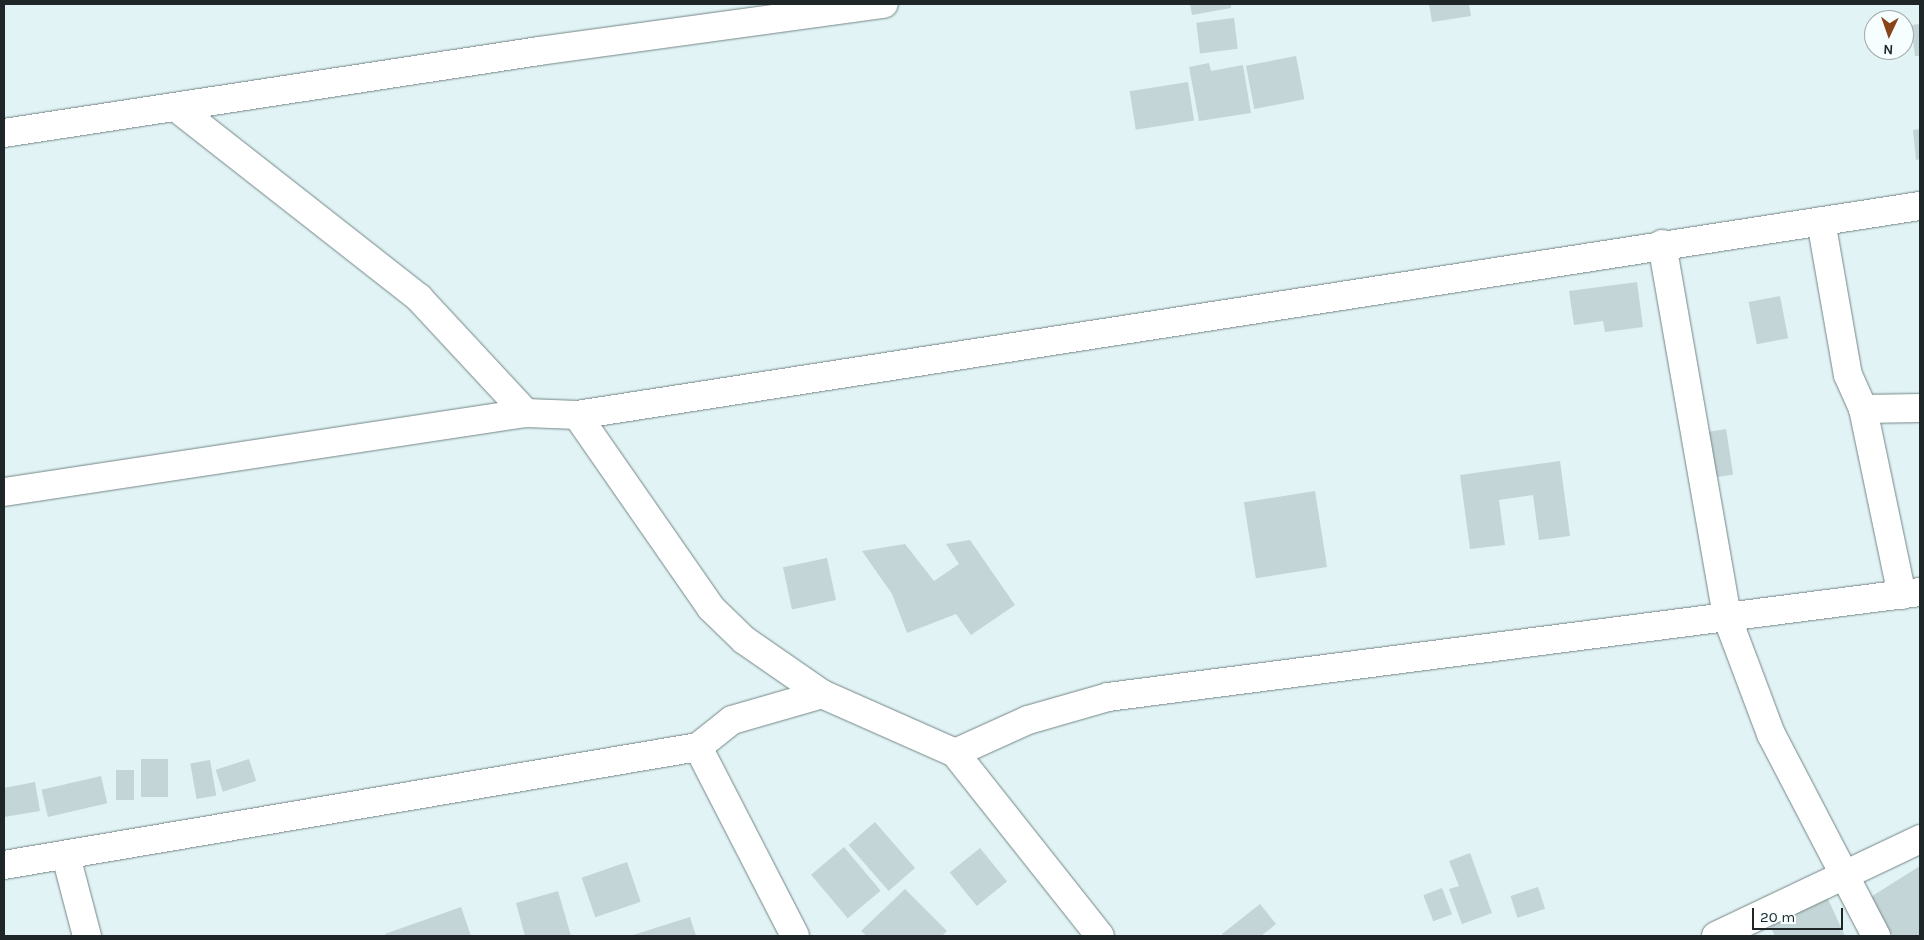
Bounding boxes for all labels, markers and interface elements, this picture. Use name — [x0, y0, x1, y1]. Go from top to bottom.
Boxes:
north arrow — [1864, 10, 1914, 60]
text: N — [1883, 41, 1894, 58]
scale bar — [1754, 898, 1845, 930]
text: 20 m — [1760, 908, 1795, 926]

